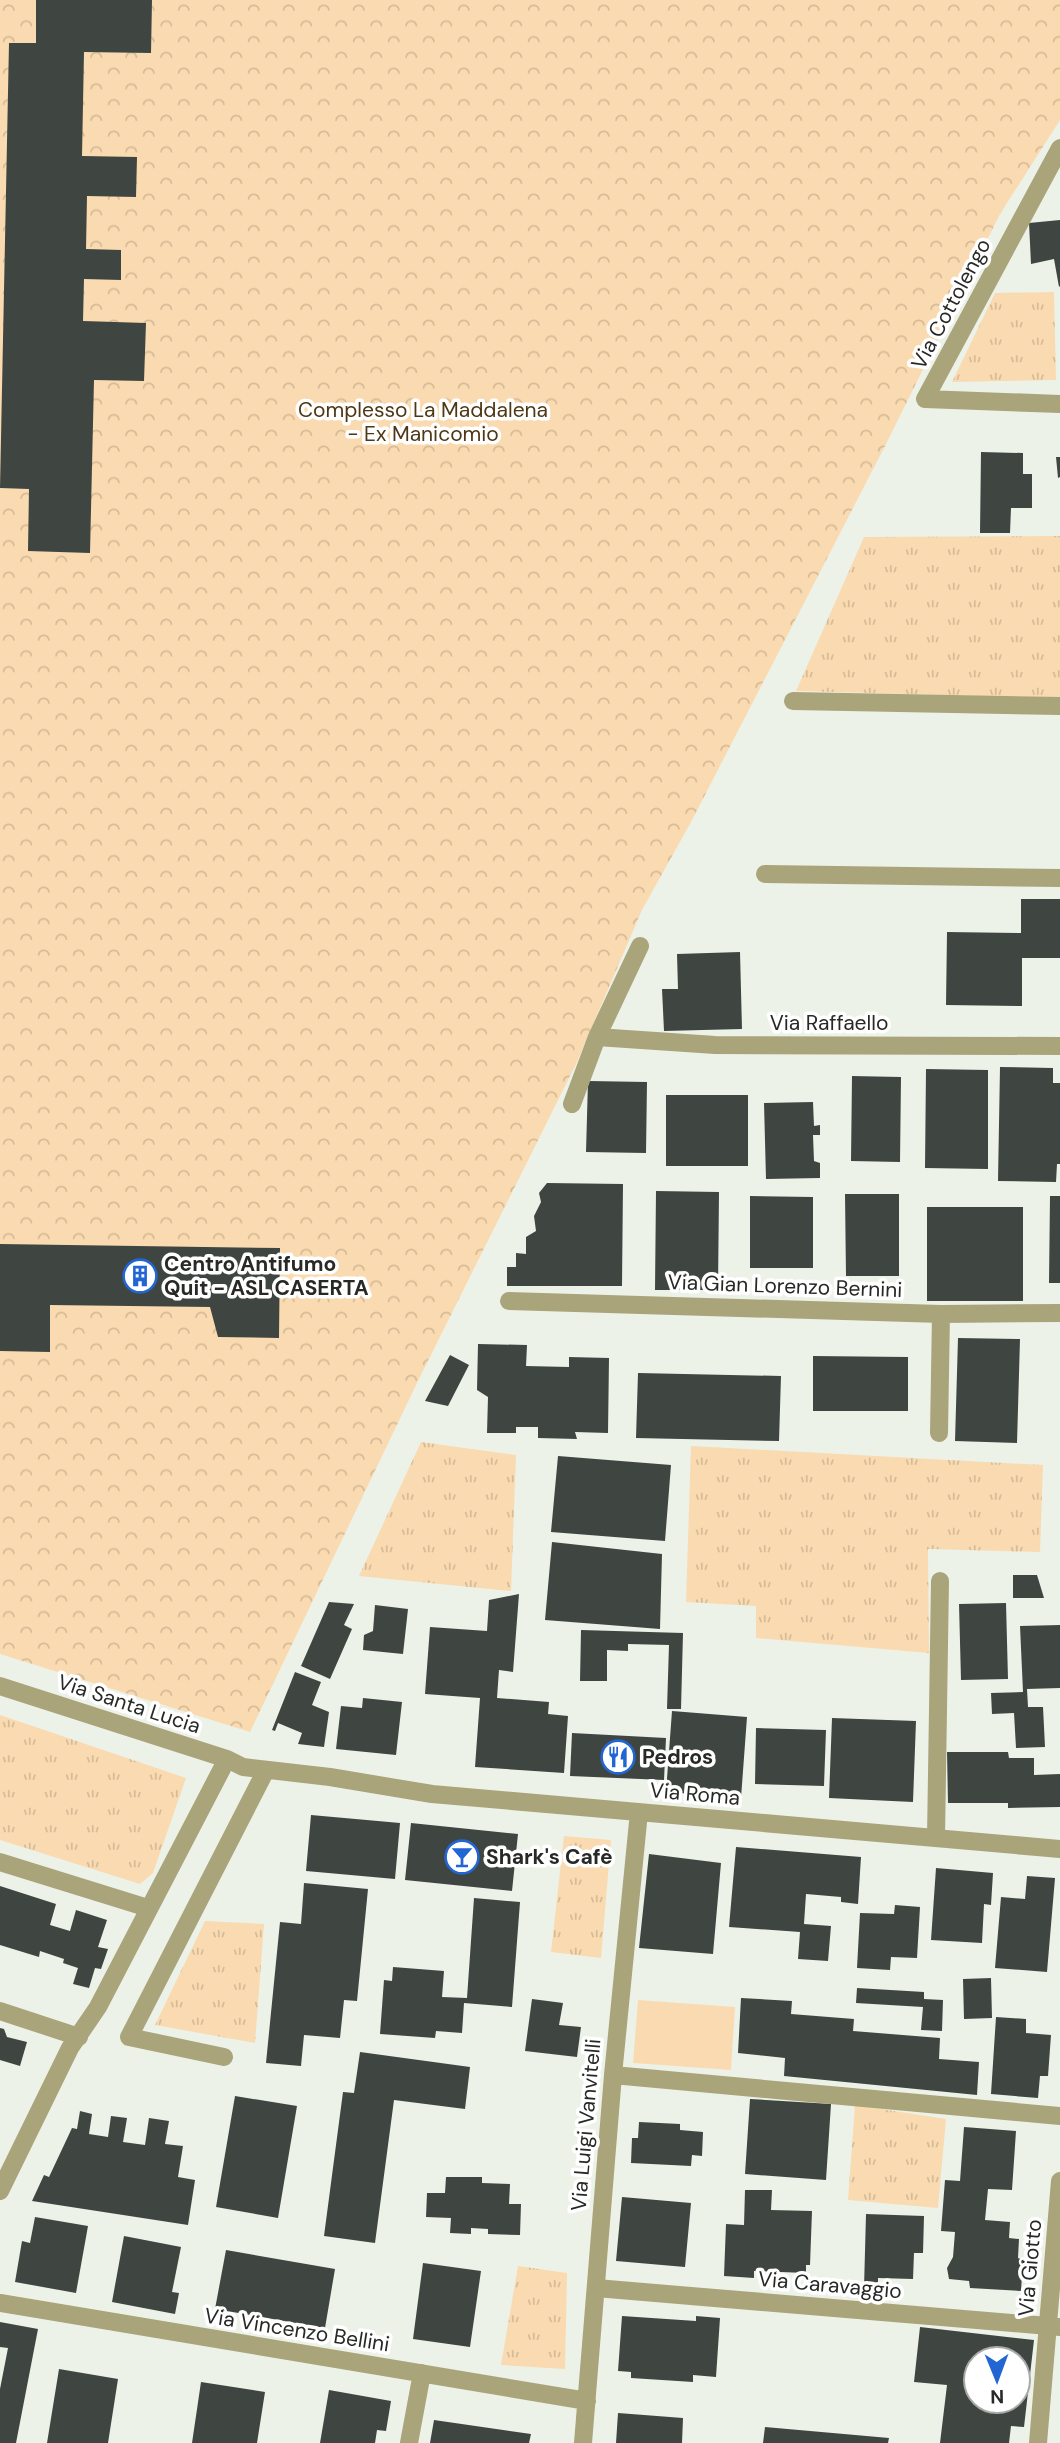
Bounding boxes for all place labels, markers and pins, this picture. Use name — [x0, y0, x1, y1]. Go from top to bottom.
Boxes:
place label: Centro Antifumo Quit - ASL CASERTA — [164, 1250, 369, 1302]
building icon: Centro Antifumo Quit - ASL CASERTA — [121, 1257, 159, 1295]
restaurant icon: Pedros — [599, 1738, 637, 1776]
place label: Pedros — [642, 1743, 713, 1771]
bar icon: Shark's Cafè — [443, 1838, 481, 1876]
place label: Shark's Cafè — [486, 1843, 613, 1871]

